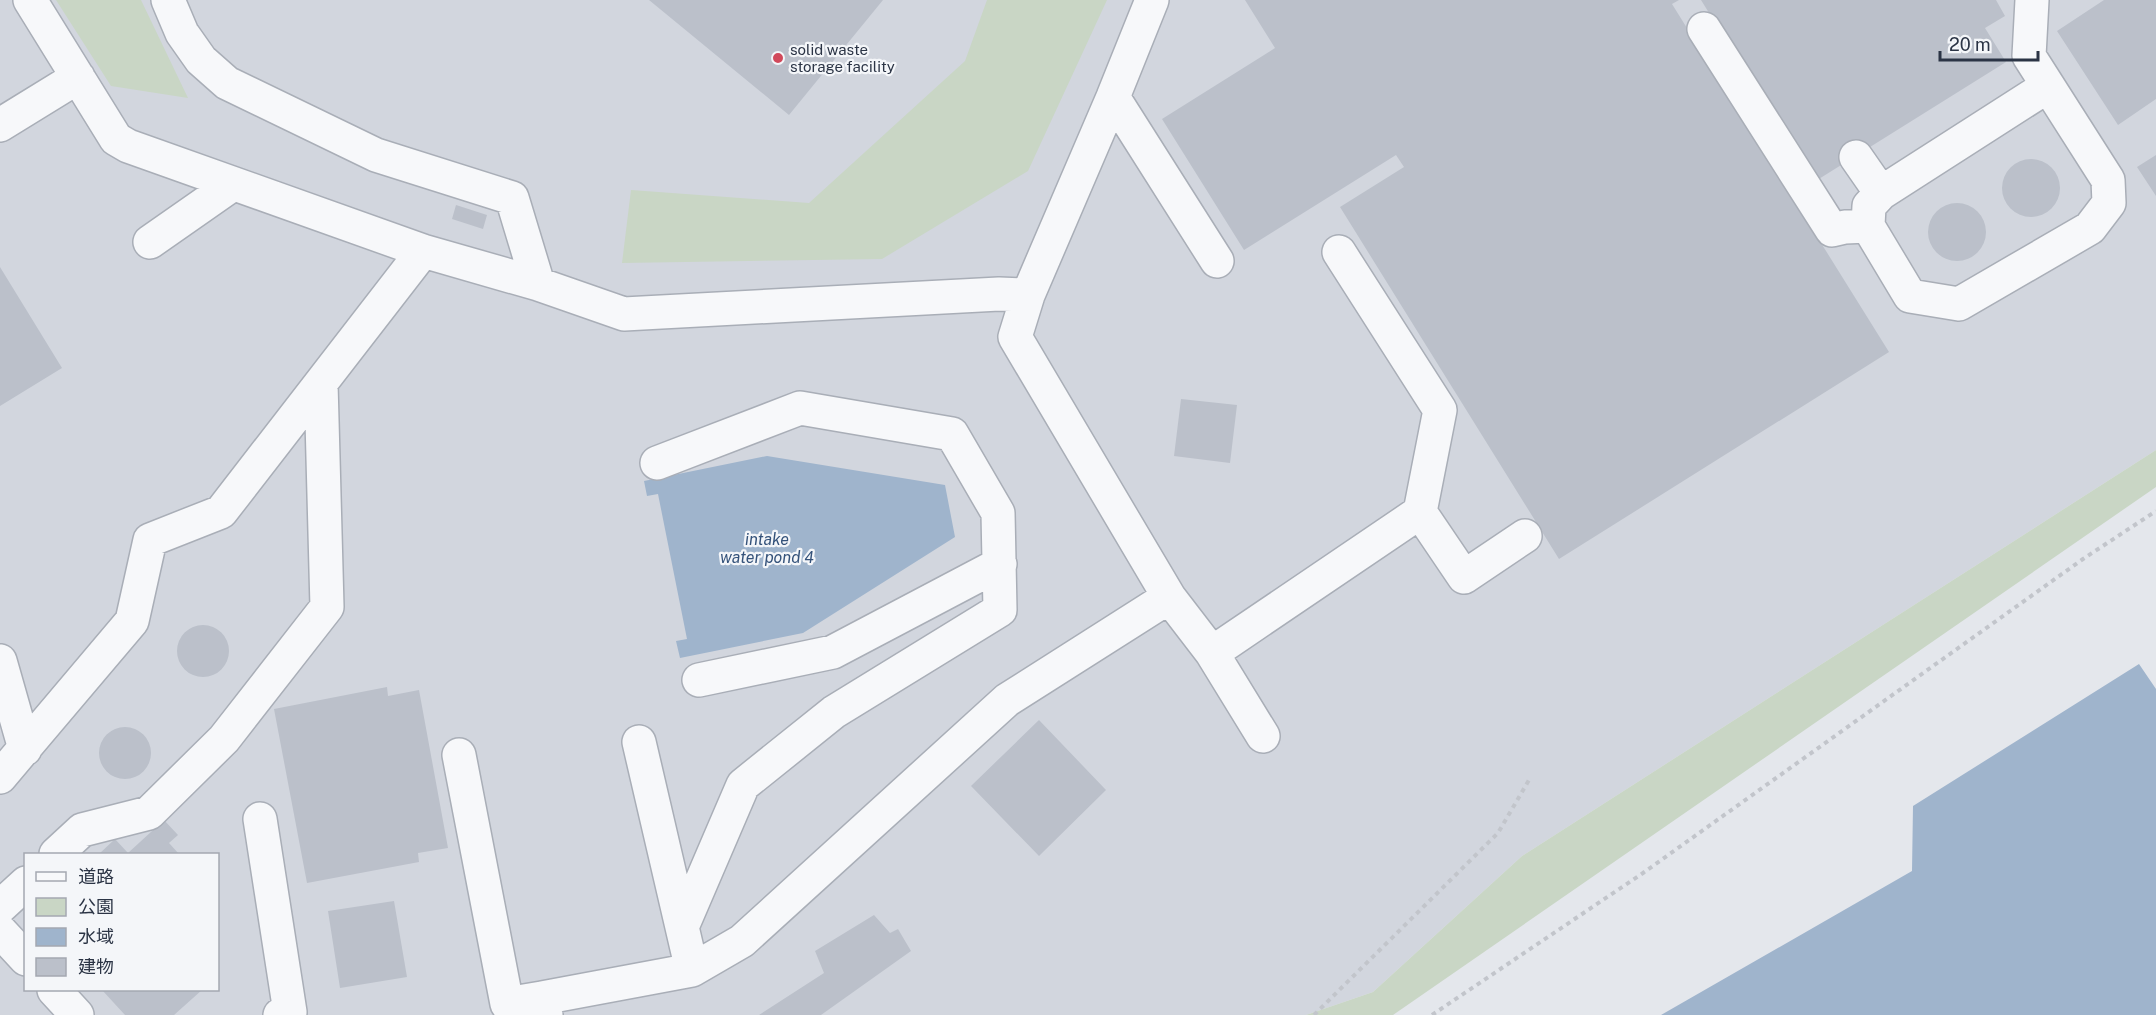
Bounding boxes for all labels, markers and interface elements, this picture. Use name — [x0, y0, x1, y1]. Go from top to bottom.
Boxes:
scale bar — [1940, 24, 2038, 62]
text: 20 m — [1949, 34, 1991, 55]
place label: solid waste storage facility — [790, 41, 895, 75]
marker: solid waste storage facility — [771, 51, 785, 65]
water label: intake water pond 4 — [720, 530, 814, 567]
legend — [24, 853, 219, 991]
text: 道路 — [78, 866, 114, 887]
text: 公園 — [78, 896, 114, 917]
text: 水域 — [78, 926, 114, 947]
text: 建物 — [78, 956, 114, 977]

